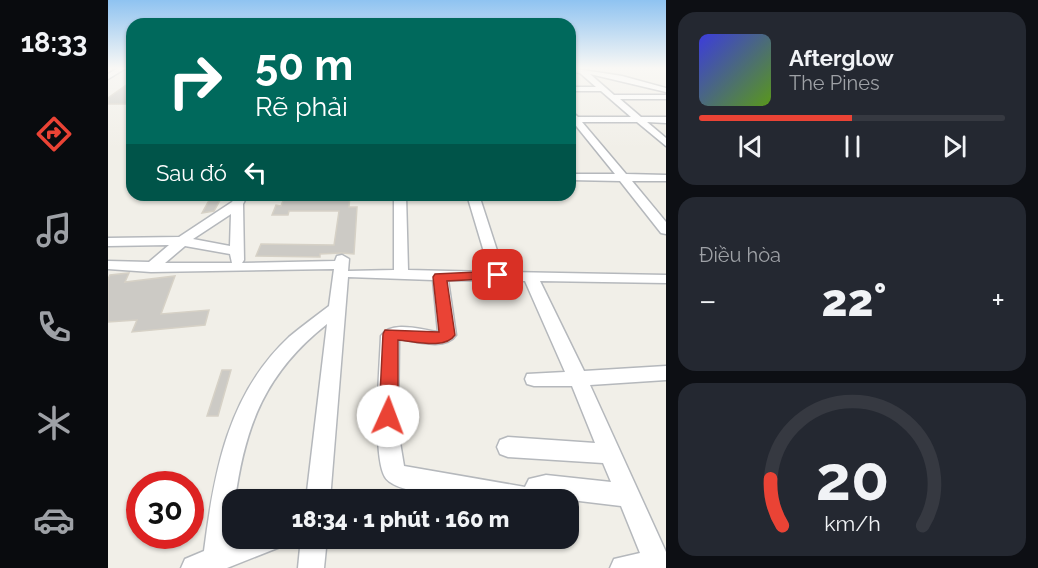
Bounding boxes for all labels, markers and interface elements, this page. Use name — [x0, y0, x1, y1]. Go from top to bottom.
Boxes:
text: 18:33 — [21, 27, 87, 58]
text: 50 m — [255, 41, 353, 90]
icon: right — [156, 42, 234, 120]
text: Afterglow — [789, 45, 894, 71]
text: The Pines — [789, 71, 880, 95]
text: Rẽ phải — [255, 91, 348, 122]
icon: directions — [33, 113, 75, 155]
icon: previous — [734, 130, 767, 163]
icon: pause — [836, 130, 869, 163]
icon: next — [938, 130, 971, 163]
icon: left — [239, 156, 272, 189]
text: Sau đó — [156, 160, 227, 186]
icon: music — [33, 209, 75, 251]
text: Điều hòa — [699, 243, 781, 267]
pin — [472, 249, 523, 300]
icon: arrive — [481, 258, 514, 291]
text: 22° — [821, 274, 887, 327]
text: − — [699, 281, 717, 320]
text: + — [991, 281, 1005, 320]
icon: phone — [33, 306, 75, 348]
position arrow — [356, 384, 420, 448]
icon: climate — [33, 402, 75, 444]
text: 20 — [815, 442, 889, 516]
speed limit sign: 30 — [126, 471, 204, 549]
icon: car — [33, 499, 75, 541]
text: 18:34 · 1 phút · 160 m — [292, 506, 509, 532]
text: km/h — [824, 512, 880, 537]

